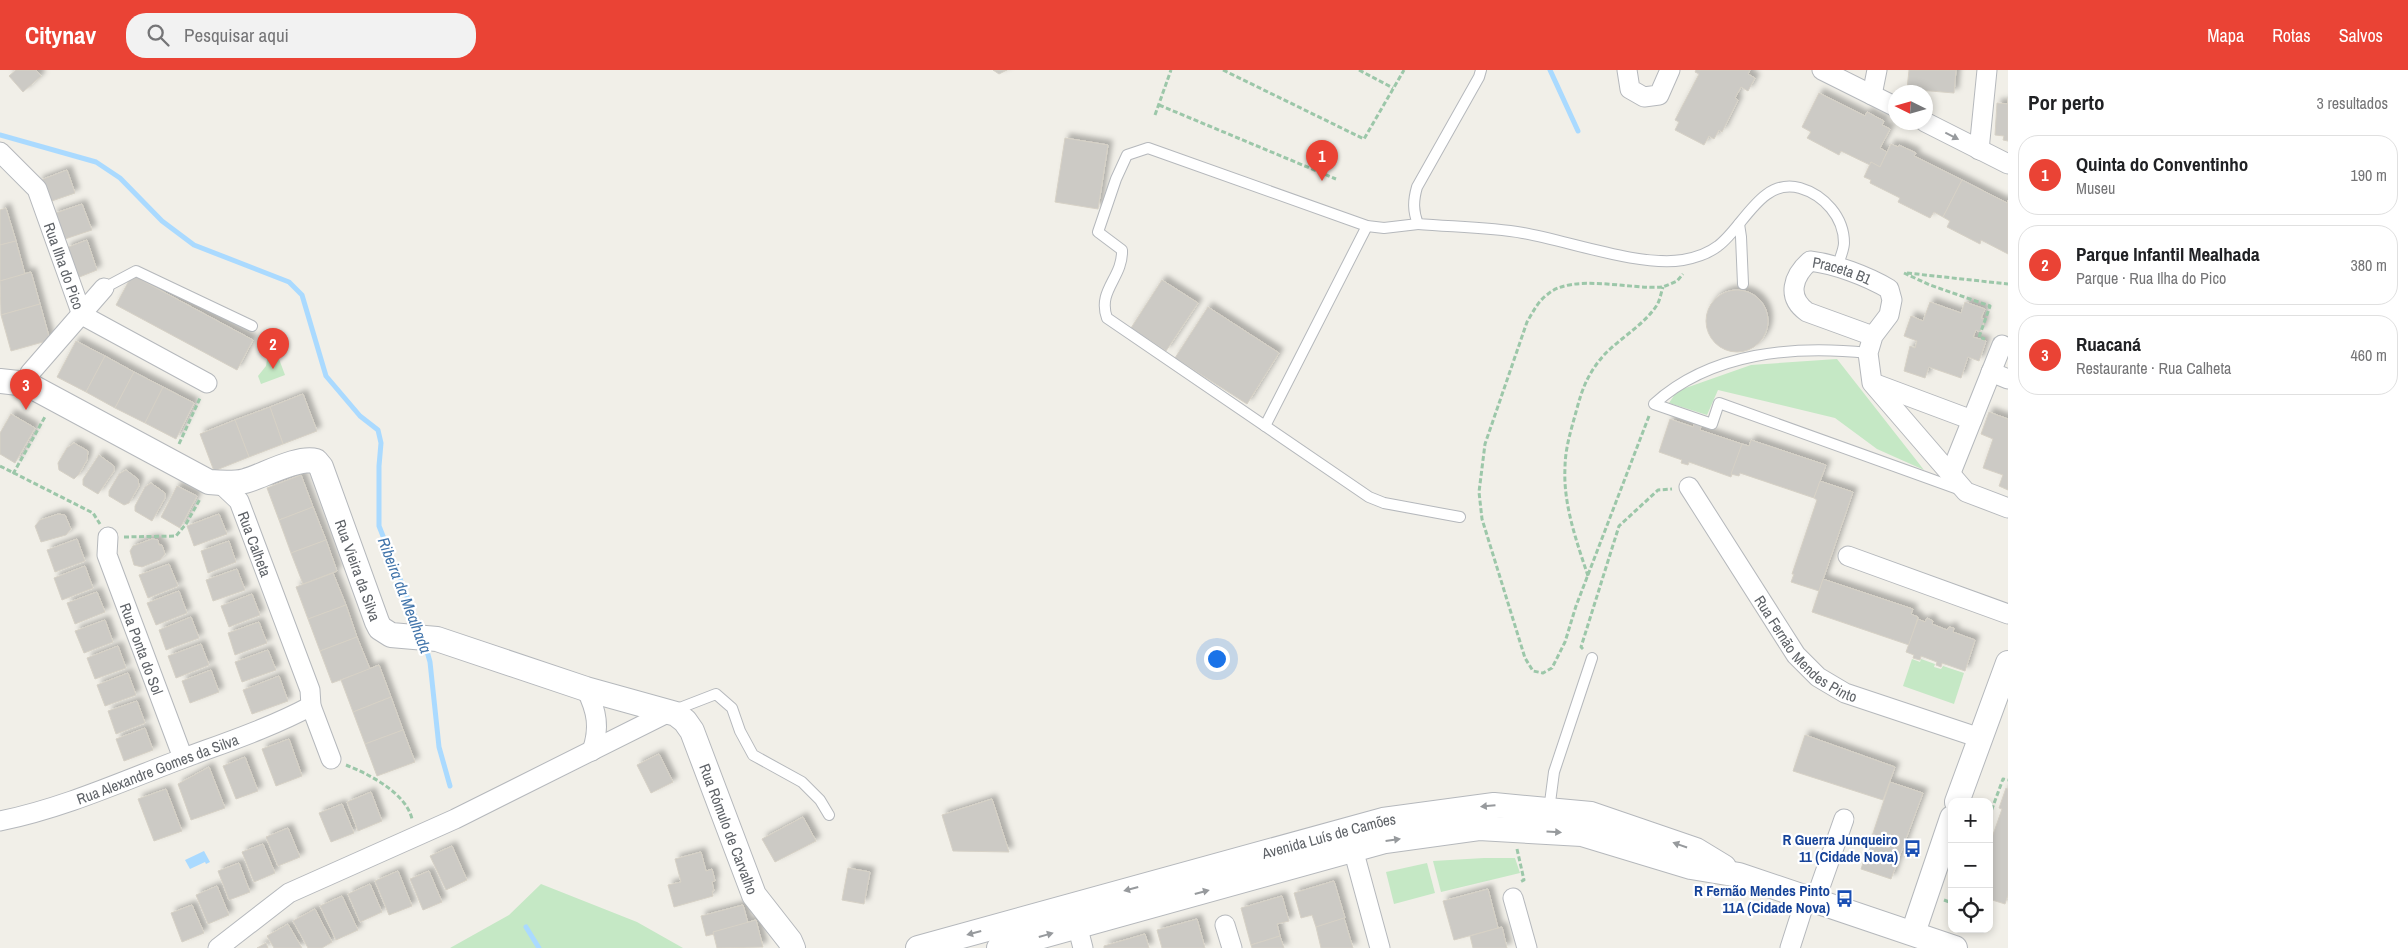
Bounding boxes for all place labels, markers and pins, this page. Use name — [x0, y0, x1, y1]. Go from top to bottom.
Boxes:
pin: 1 — [1306, 140, 1338, 181]
pin: 2 — [257, 328, 289, 369]
pin: 3 — [10, 369, 42, 410]
place label: R Guerra Junqueiro 11 (Cidade Nova) — [1782, 829, 1898, 867]
bus stop icon: R Guerra Junqueiro 11 (Cidade Nova) — [1902, 838, 1922, 858]
place label: R Fernão Mendes Pinto 11A (Cidade Nova) — [1694, 880, 1830, 918]
bus stop icon: R Fernão Mendes Pinto 11A (Cidade Nova) — [1834, 889, 1854, 909]

